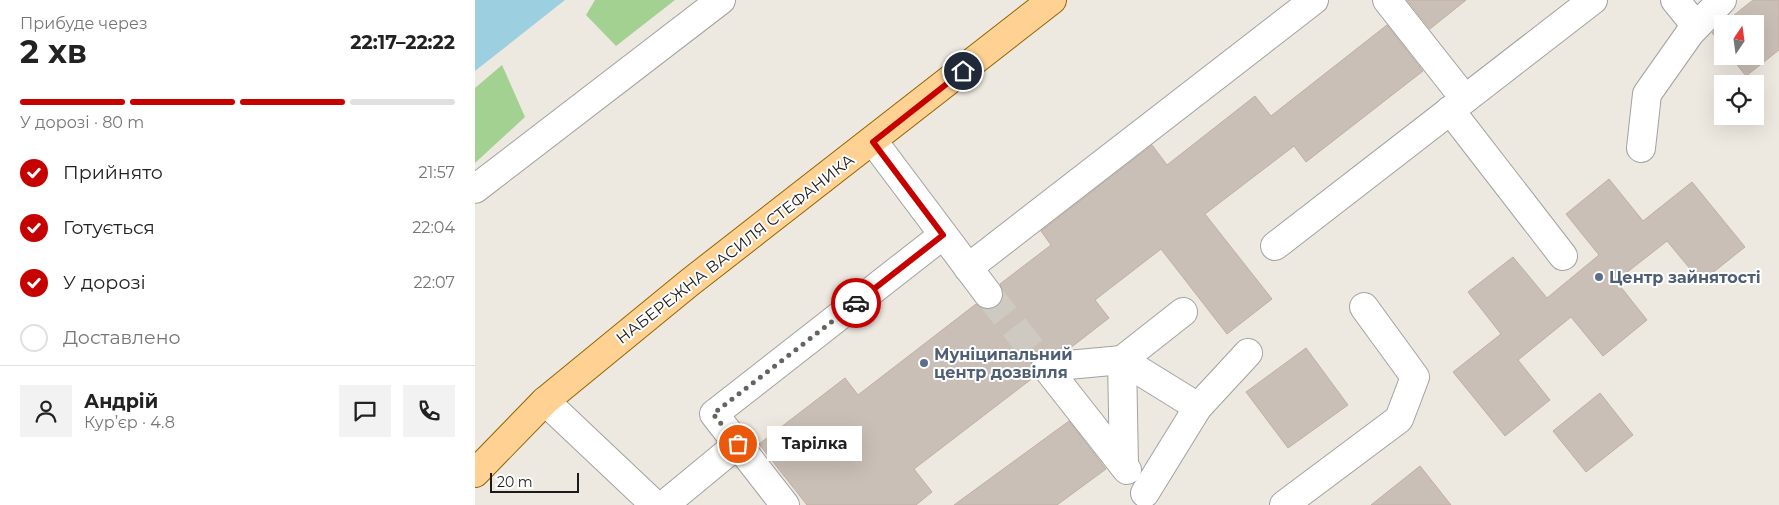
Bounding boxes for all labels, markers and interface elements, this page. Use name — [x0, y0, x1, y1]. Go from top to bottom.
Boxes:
text: Прибуде через — [20, 14, 147, 33]
north arrow — [1714, 15, 1764, 65]
map controls — [1714, 15, 1764, 125]
text: 22:17–22:22 — [350, 31, 455, 54]
text: 2 хв — [20, 32, 87, 71]
pin — [942, 50, 984, 92]
icon: home — [949, 57, 977, 85]
button: locate — [1714, 75, 1764, 125]
text: У дорозі · 80 m — [20, 113, 144, 132]
street label: НАБЕРЕЖНА ВАСИЛЯ СТЕФАНИКА — [612, 150, 858, 348]
icon: check — [20, 159, 48, 187]
text: Прийнято — [63, 161, 163, 184]
text: 21:57 — [418, 163, 455, 182]
icon: check — [20, 214, 48, 242]
text: Готується — [63, 216, 155, 239]
text: 22:04 — [412, 218, 455, 237]
place label: Центр зайнятості — [1609, 268, 1761, 287]
icon: check — [20, 269, 48, 297]
text: У дорозі — [63, 271, 146, 294]
marker: Центр зайнятості — [1593, 271, 1605, 283]
text: 22:07 — [414, 273, 455, 292]
courier — [831, 278, 881, 328]
icon: car — [842, 289, 870, 317]
text: Доставлено — [63, 326, 181, 349]
place label: Муніципальний центр дозвілля — [934, 345, 1073, 382]
marker: Муніципальний центр дозвілля — [918, 357, 930, 369]
button: person — [20, 385, 72, 437]
button: chat — [339, 385, 391, 437]
button: phone — [403, 385, 455, 437]
text: Андрій — [84, 390, 158, 413]
text: Кур’єр · 4.8 — [84, 413, 175, 432]
pin — [717, 423, 759, 465]
callout: Тарілка — [768, 426, 863, 462]
icon: bag — [724, 430, 752, 458]
text: Тарілка — [782, 434, 847, 453]
scale bar — [490, 470, 579, 493]
text: 20 m — [497, 473, 533, 491]

